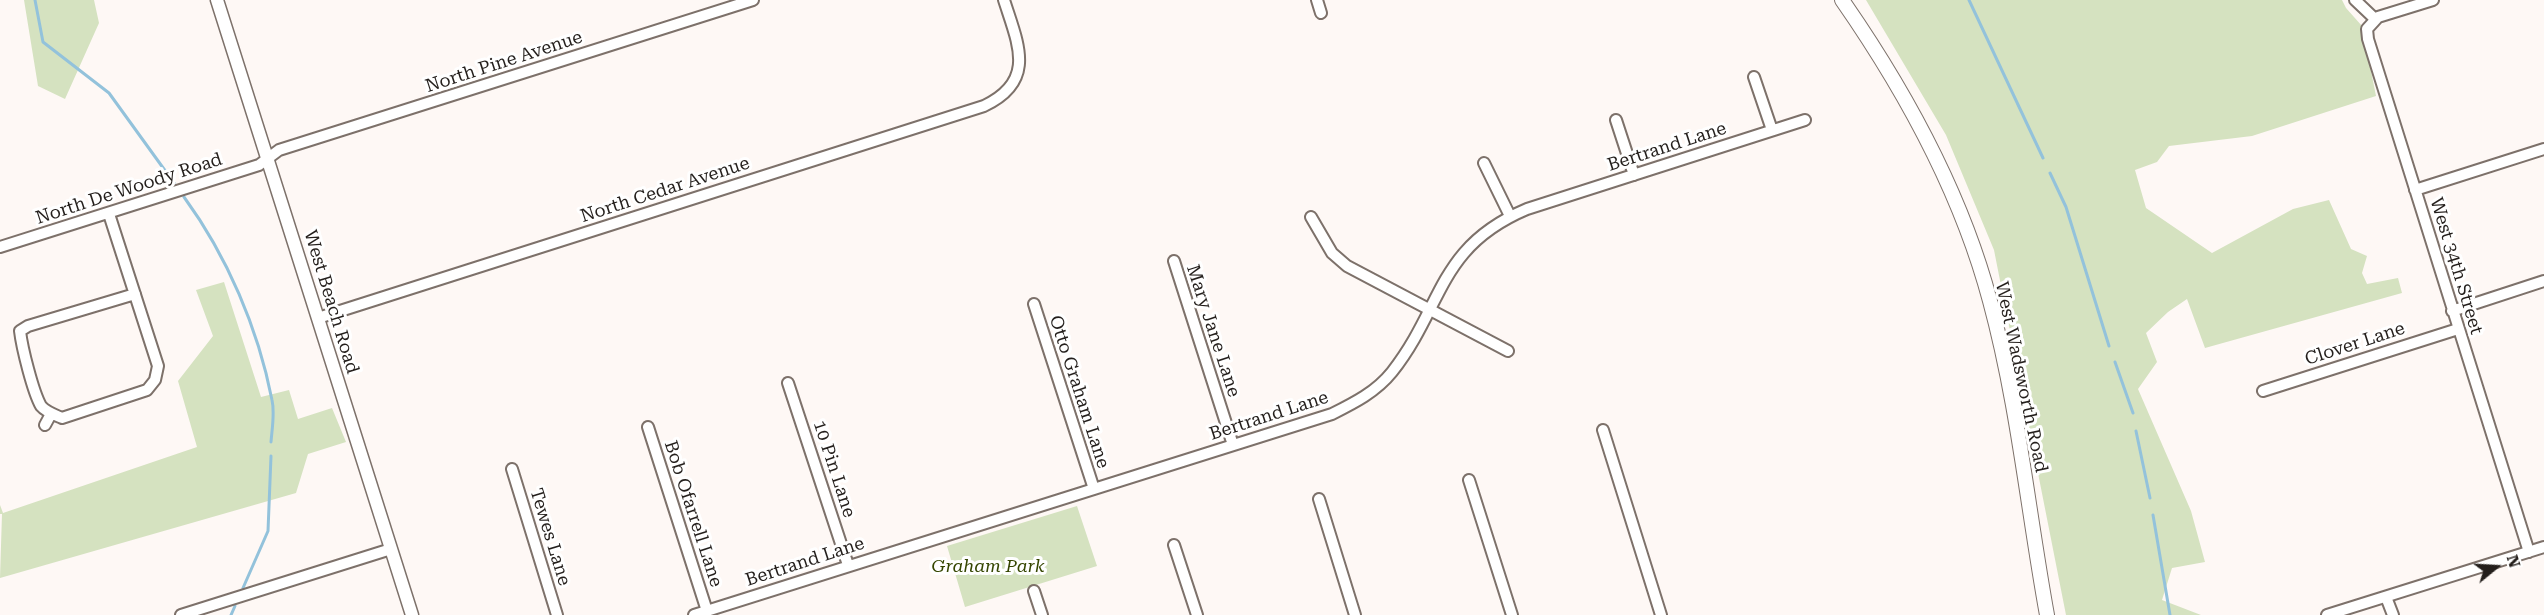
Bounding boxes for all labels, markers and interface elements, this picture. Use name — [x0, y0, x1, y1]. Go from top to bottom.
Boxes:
street label: North Pine Avenue — [423, 26, 585, 98]
street label: Bertrand Lane — [1605, 118, 1729, 176]
street label: North De Woody Road — [33, 149, 225, 229]
street label: North Cedar Avenue — [578, 152, 752, 228]
street label: West 34th Street — [2425, 195, 2487, 337]
street label: West Beach Road — [299, 228, 363, 376]
street label: Mary Jane Lane — [1181, 262, 1245, 400]
street label: West Wadsworth Road — [1990, 280, 2052, 474]
street label: Otto Graham Lane — [1044, 313, 1114, 471]
street label: Clover Lane — [2302, 318, 2408, 370]
street label: Bertrand Lane — [1207, 387, 1331, 445]
street label: 10 Pin Lane — [808, 418, 860, 520]
street label: Bob Ofarrell Lane — [659, 438, 727, 590]
street label: Tewes Lane — [525, 486, 575, 588]
street label: Bertrand Lane — [743, 533, 867, 591]
north arrow — [2466, 537, 2526, 597]
text: N — [2503, 552, 2525, 570]
park label: Graham Park — [932, 556, 1044, 578]

